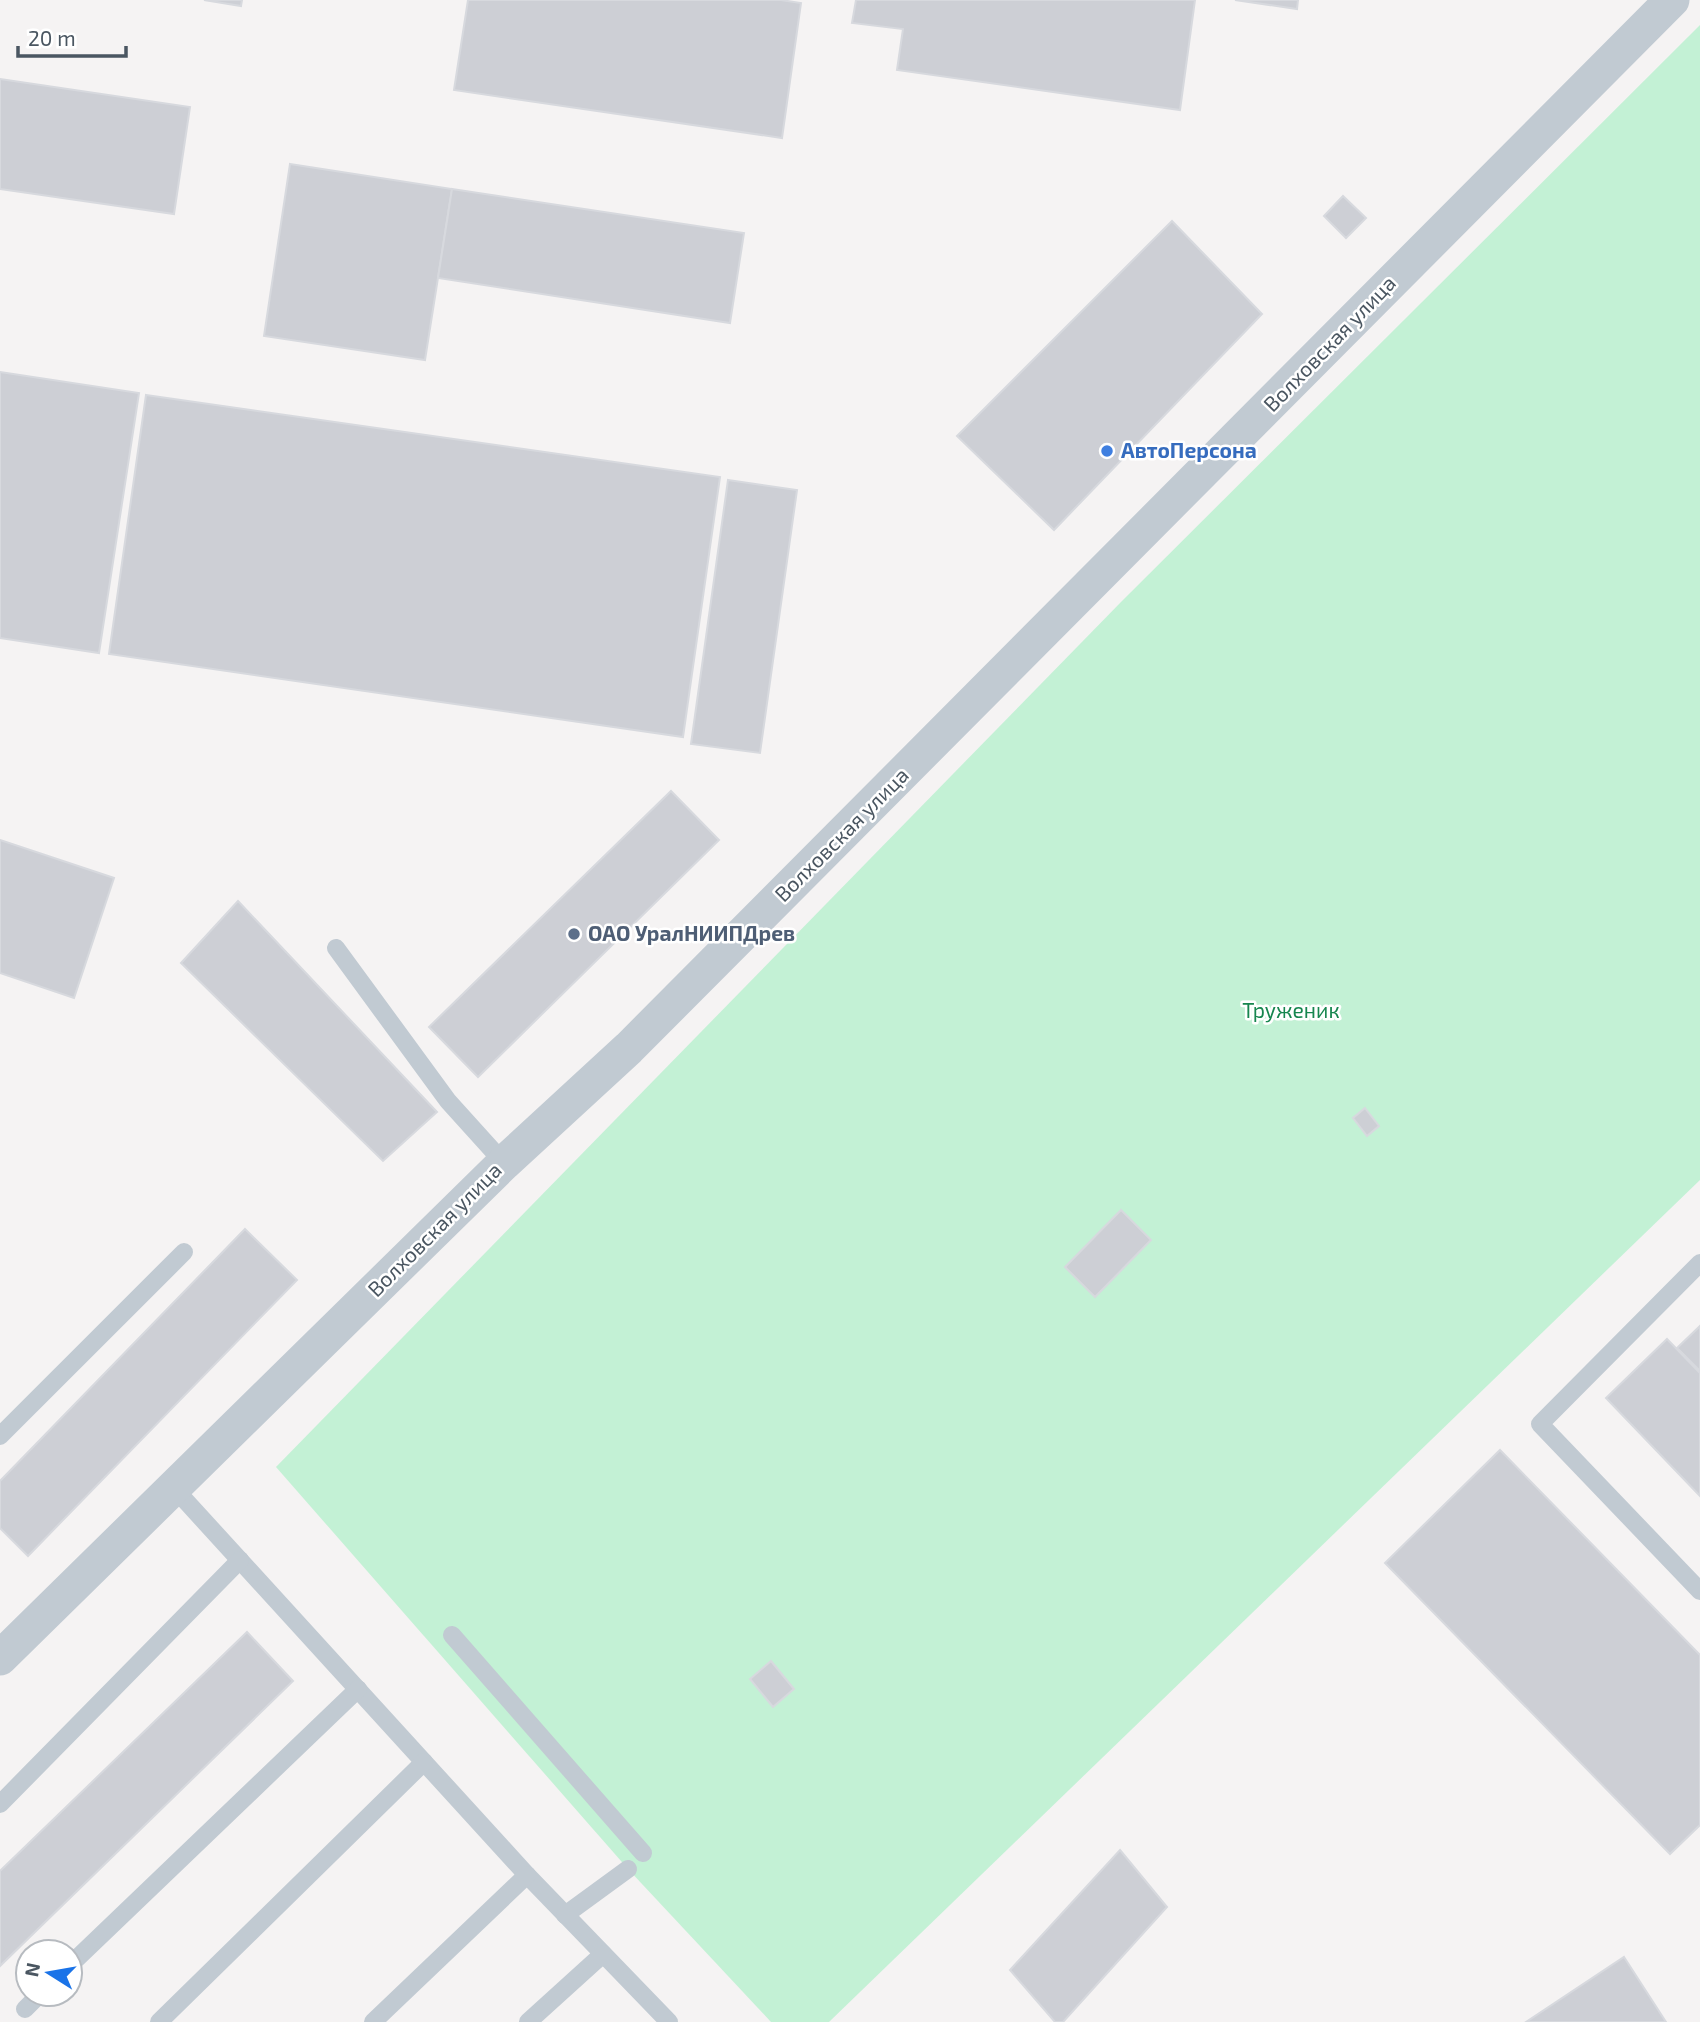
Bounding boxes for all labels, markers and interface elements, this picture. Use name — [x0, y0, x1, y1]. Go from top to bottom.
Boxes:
scale bar — [18, 14, 126, 58]
text: 20 m — [28, 25, 76, 50]
street label: Волховская улица — [1258, 270, 1401, 417]
place label: АвтоПерсона — [1121, 437, 1257, 462]
marker: АвтоПерсона — [1099, 443, 1115, 459]
street label: Волховская улица — [769, 762, 914, 907]
place label: ОАО УралНИИПДрев — [588, 920, 795, 945]
marker: ОАО УралНИИПДрев — [566, 926, 582, 942]
park label: Труженик — [1242, 997, 1340, 1023]
street label: Волховская улица — [362, 1157, 507, 1302]
north arrow — [14, 1938, 84, 2008]
text: N — [19, 1961, 44, 1979]

